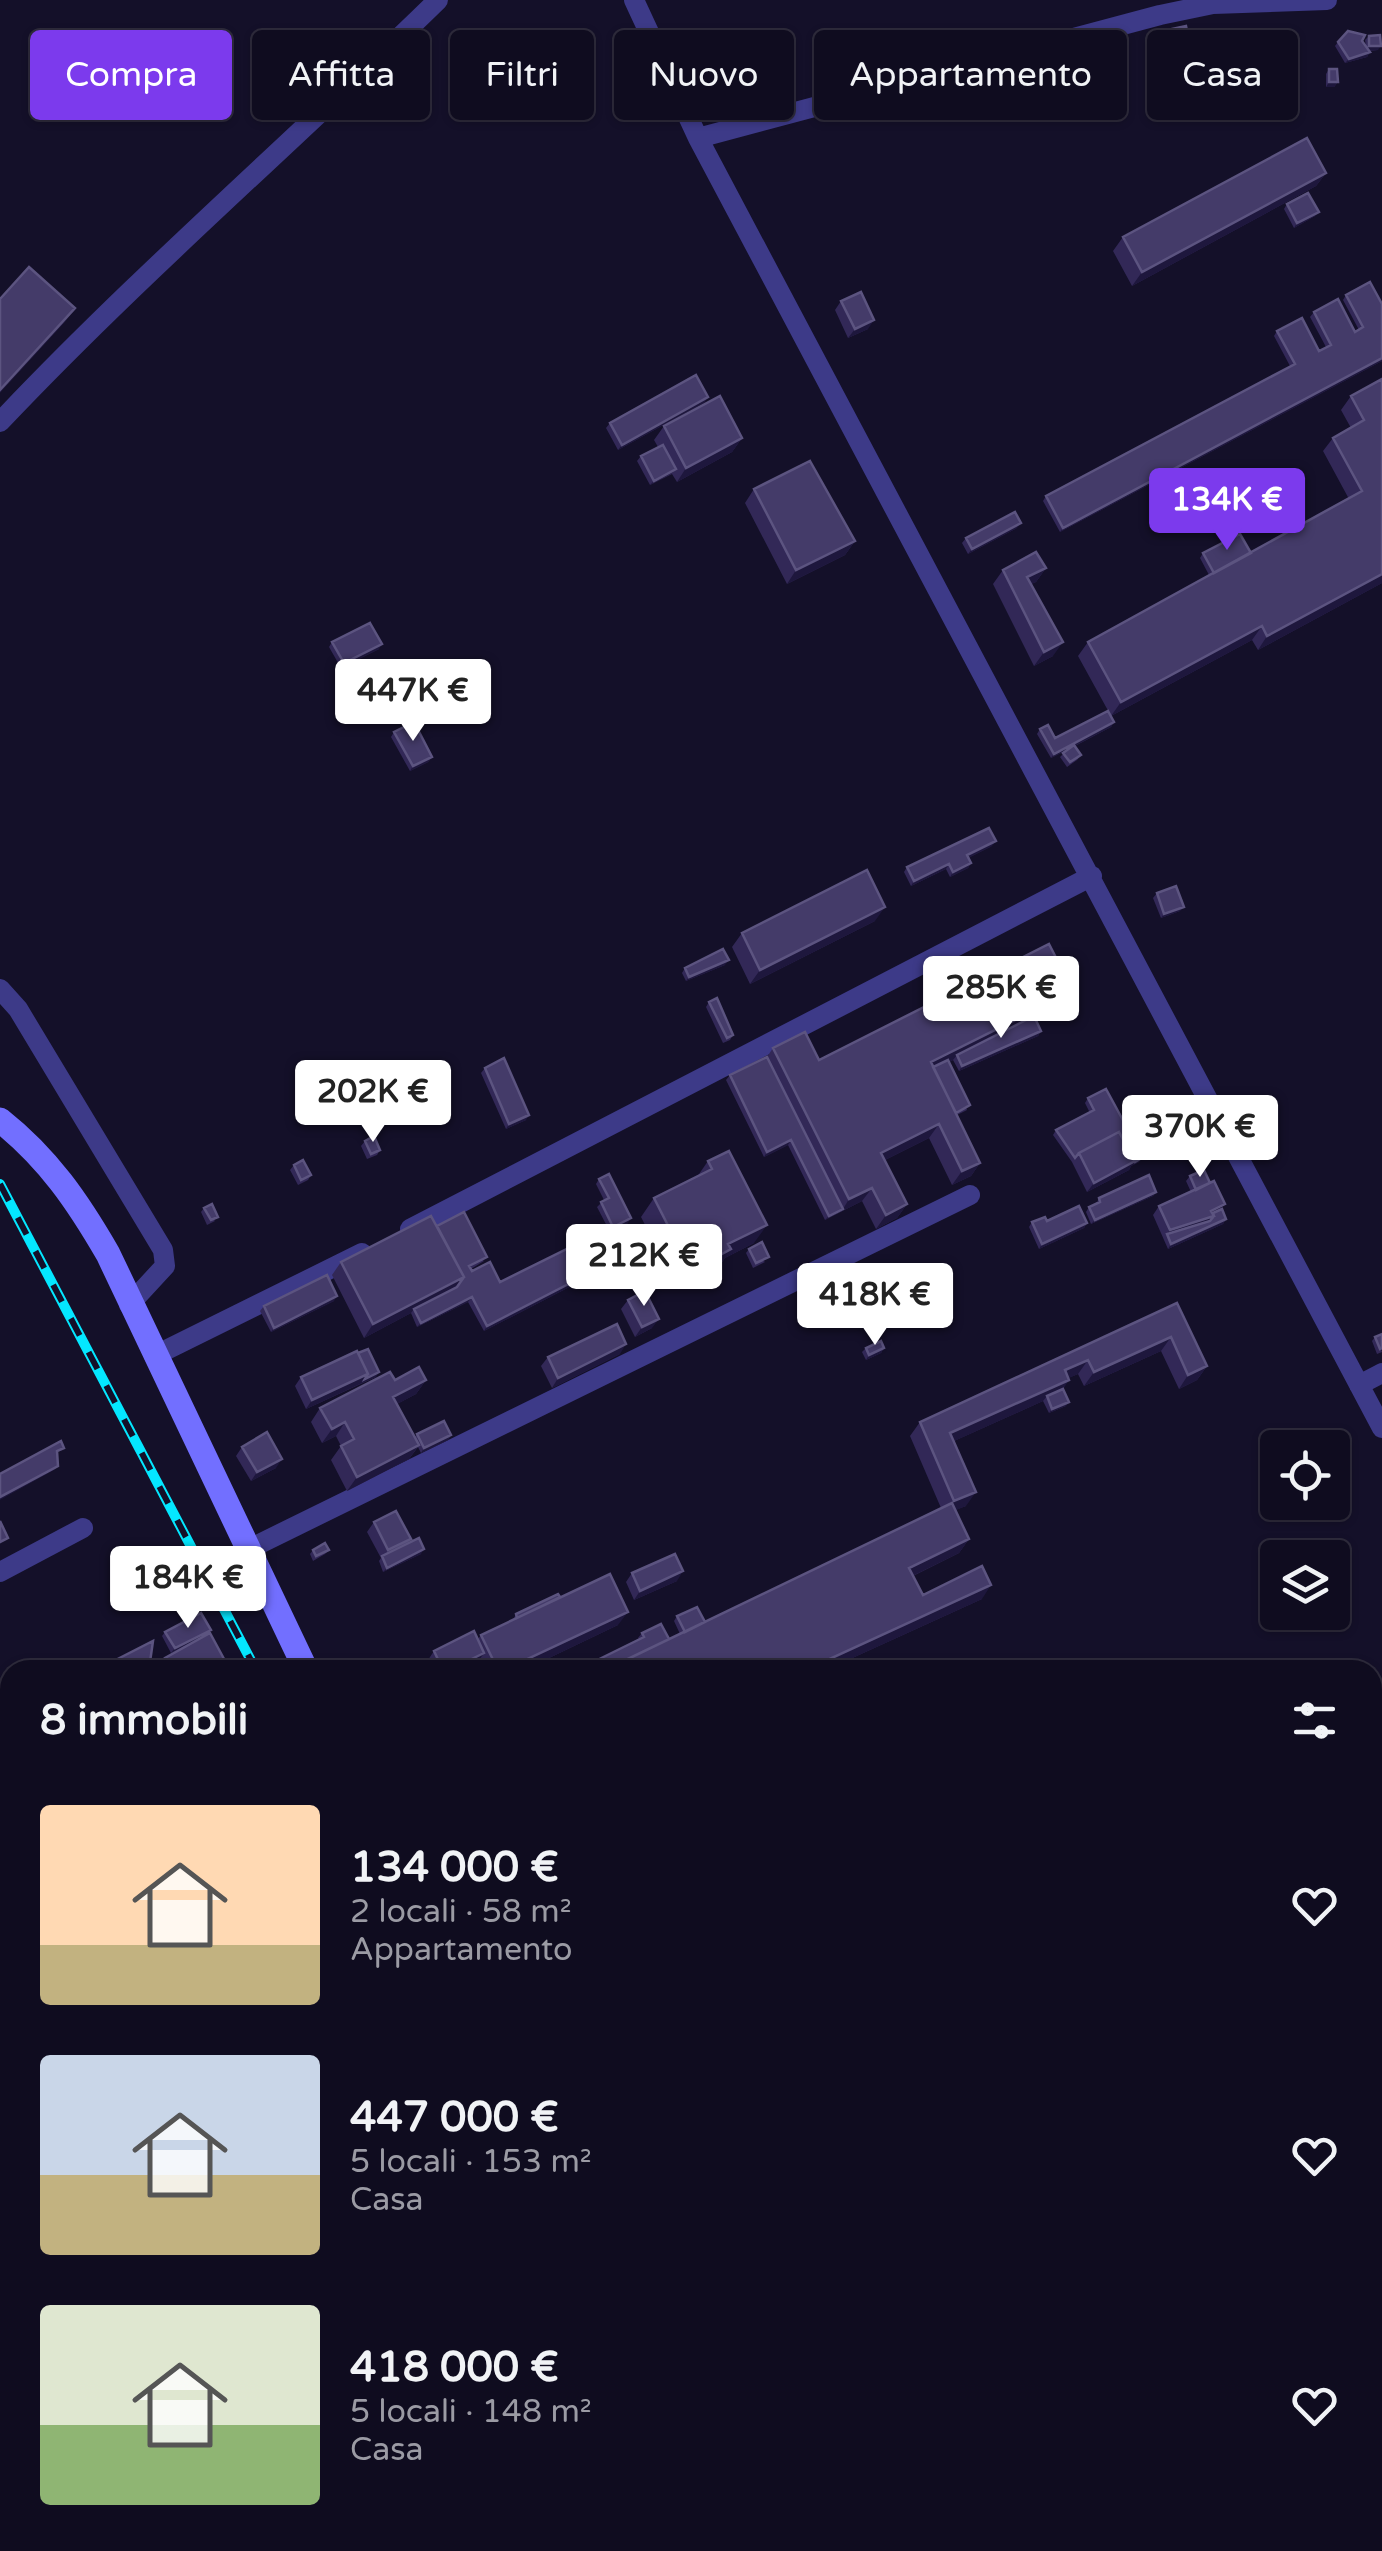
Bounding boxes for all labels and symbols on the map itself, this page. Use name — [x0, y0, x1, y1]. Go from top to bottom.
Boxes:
pin: 134K € — [1146, 468, 1308, 553]
pin: 447K € — [332, 659, 494, 744]
pin: 285K € — [920, 956, 1082, 1041]
pin: 202K € — [292, 1060, 454, 1145]
pin: 370K € — [1119, 1095, 1281, 1180]
pin: 212K € — [563, 1224, 725, 1309]
pin: 418K € — [794, 1263, 956, 1348]
pin: 184K € — [107, 1546, 269, 1631]

